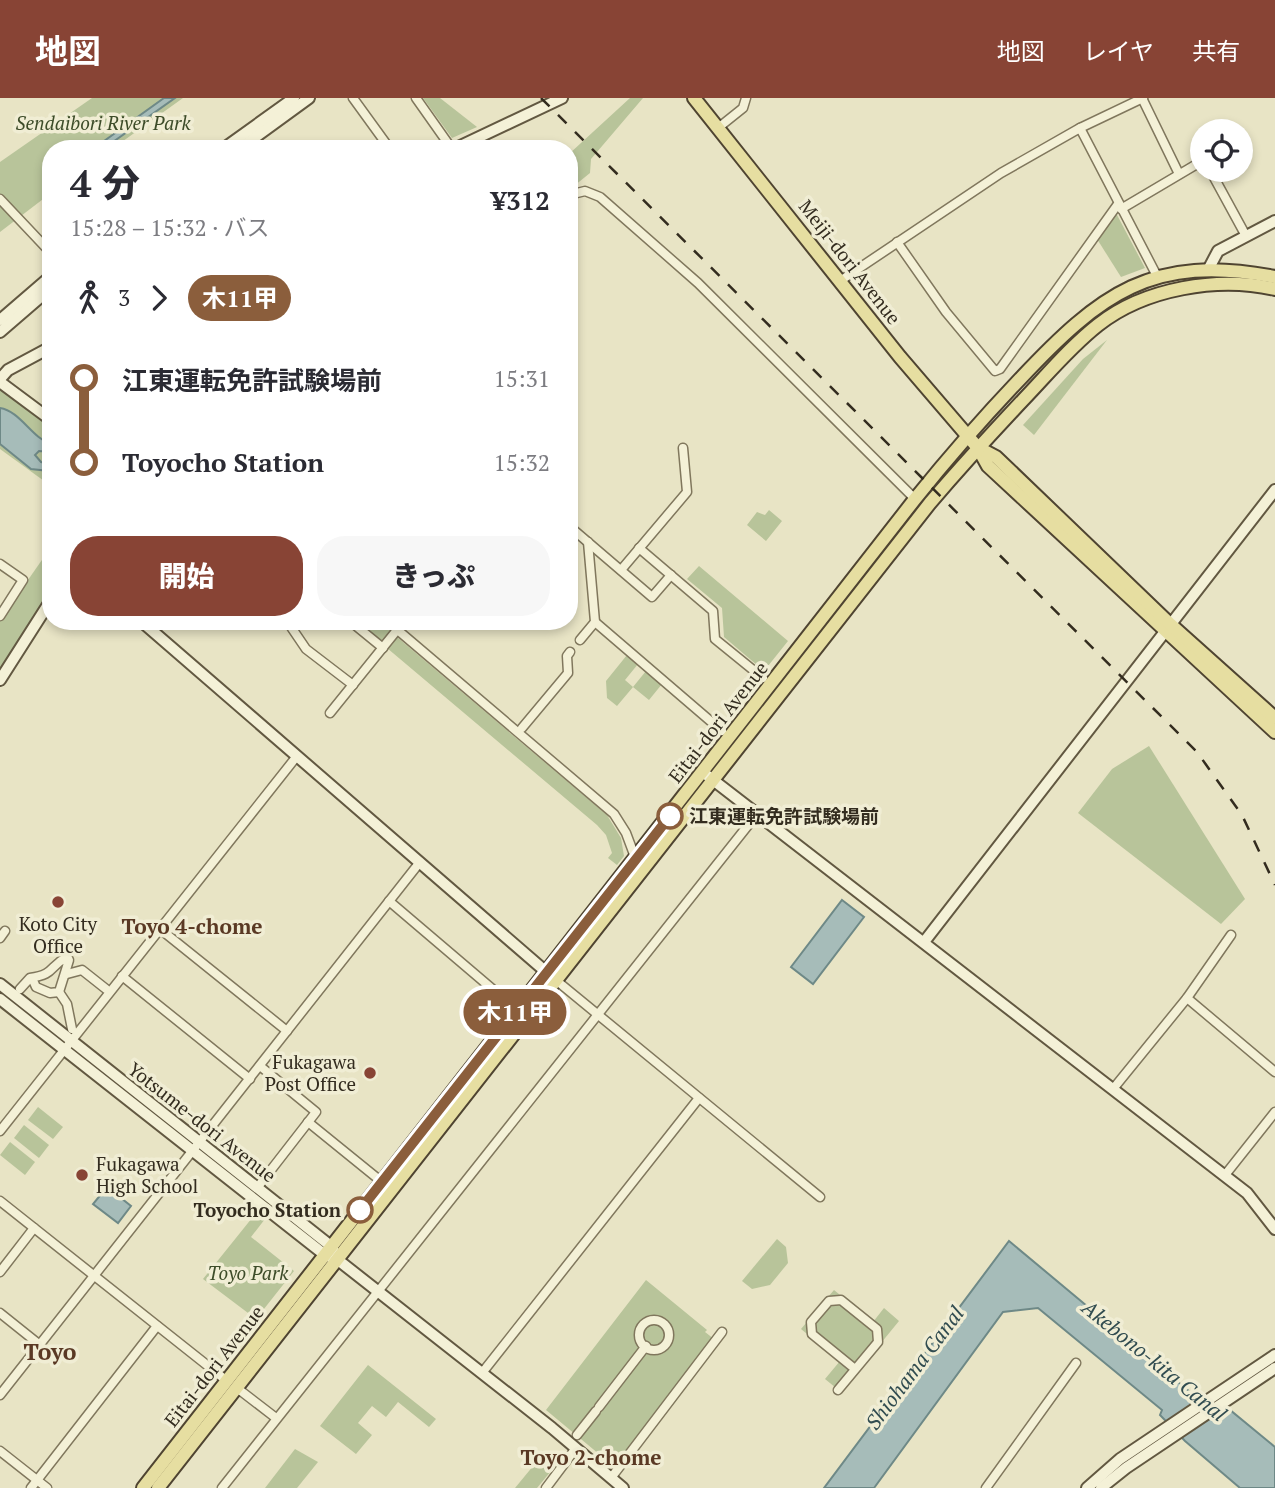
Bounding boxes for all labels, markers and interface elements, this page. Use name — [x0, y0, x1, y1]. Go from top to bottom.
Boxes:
text: 地図 — [35, 29, 101, 72]
text: 地図 — [997, 35, 1045, 67]
text: レイヤ — [1083, 35, 1154, 67]
text: 共有 — [1192, 35, 1240, 67]
park label: Sendaibori River Park — [15, 110, 191, 135]
map controls — [1190, 119, 1253, 182]
button: locate — [1190, 119, 1253, 182]
text: 4 分 — [70, 158, 140, 208]
text: ¥312 — [491, 183, 550, 217]
street label: Meiji-dori Avenue — [794, 194, 907, 329]
text: 15:28 – 15:32 · バス — [70, 212, 270, 243]
icon: walk — [70, 279, 108, 317]
icon: forward — [140, 279, 178, 317]
text: 3 — [118, 282, 130, 313]
text: 木11甲 — [202, 282, 277, 314]
text: 江東運転免許試験場前 — [122, 363, 382, 397]
text: 15:31 — [493, 363, 550, 394]
text: Toyocho Station — [122, 445, 324, 479]
text: 15:32 — [493, 447, 550, 478]
button: 開始 — [70, 536, 303, 616]
button: きっぷ — [317, 536, 550, 616]
street label: Eitai-dori Avenue — [662, 656, 773, 788]
marker: 江東運転免許試験場前 — [657, 803, 683, 829]
place label: 江東運転免許試験場前 — [689, 803, 879, 828]
marker: Koto City Office — [50, 894, 66, 910]
place label: Koto City Office — [19, 911, 98, 958]
district label: Toyo 4-chome — [121, 912, 263, 940]
line badge: 木11甲 — [466, 989, 564, 1035]
text: 木11甲 — [477, 996, 553, 1028]
place label: Fukagawa Post Office — [265, 1049, 356, 1096]
street label: Yotsume-dori Avenue — [123, 1056, 282, 1187]
marker: Fukagawa Post Office — [362, 1065, 378, 1081]
place label: Fukagawa High School — [96, 1151, 198, 1198]
marker: Fukagawa High School — [74, 1167, 90, 1183]
place label: Toyocho Station — [193, 1197, 342, 1222]
marker: Toyocho Station — [347, 1197, 373, 1223]
park label: Toyo Park — [208, 1260, 289, 1285]
water label: Akebono-kita Canal — [1075, 1292, 1233, 1427]
street label: Eitai-dori Avenue — [158, 1300, 269, 1432]
water label: Shiohama Canal — [859, 1300, 970, 1435]
district label: Toyo — [24, 1336, 76, 1367]
district label: Toyo 2-chome — [520, 1443, 662, 1471]

